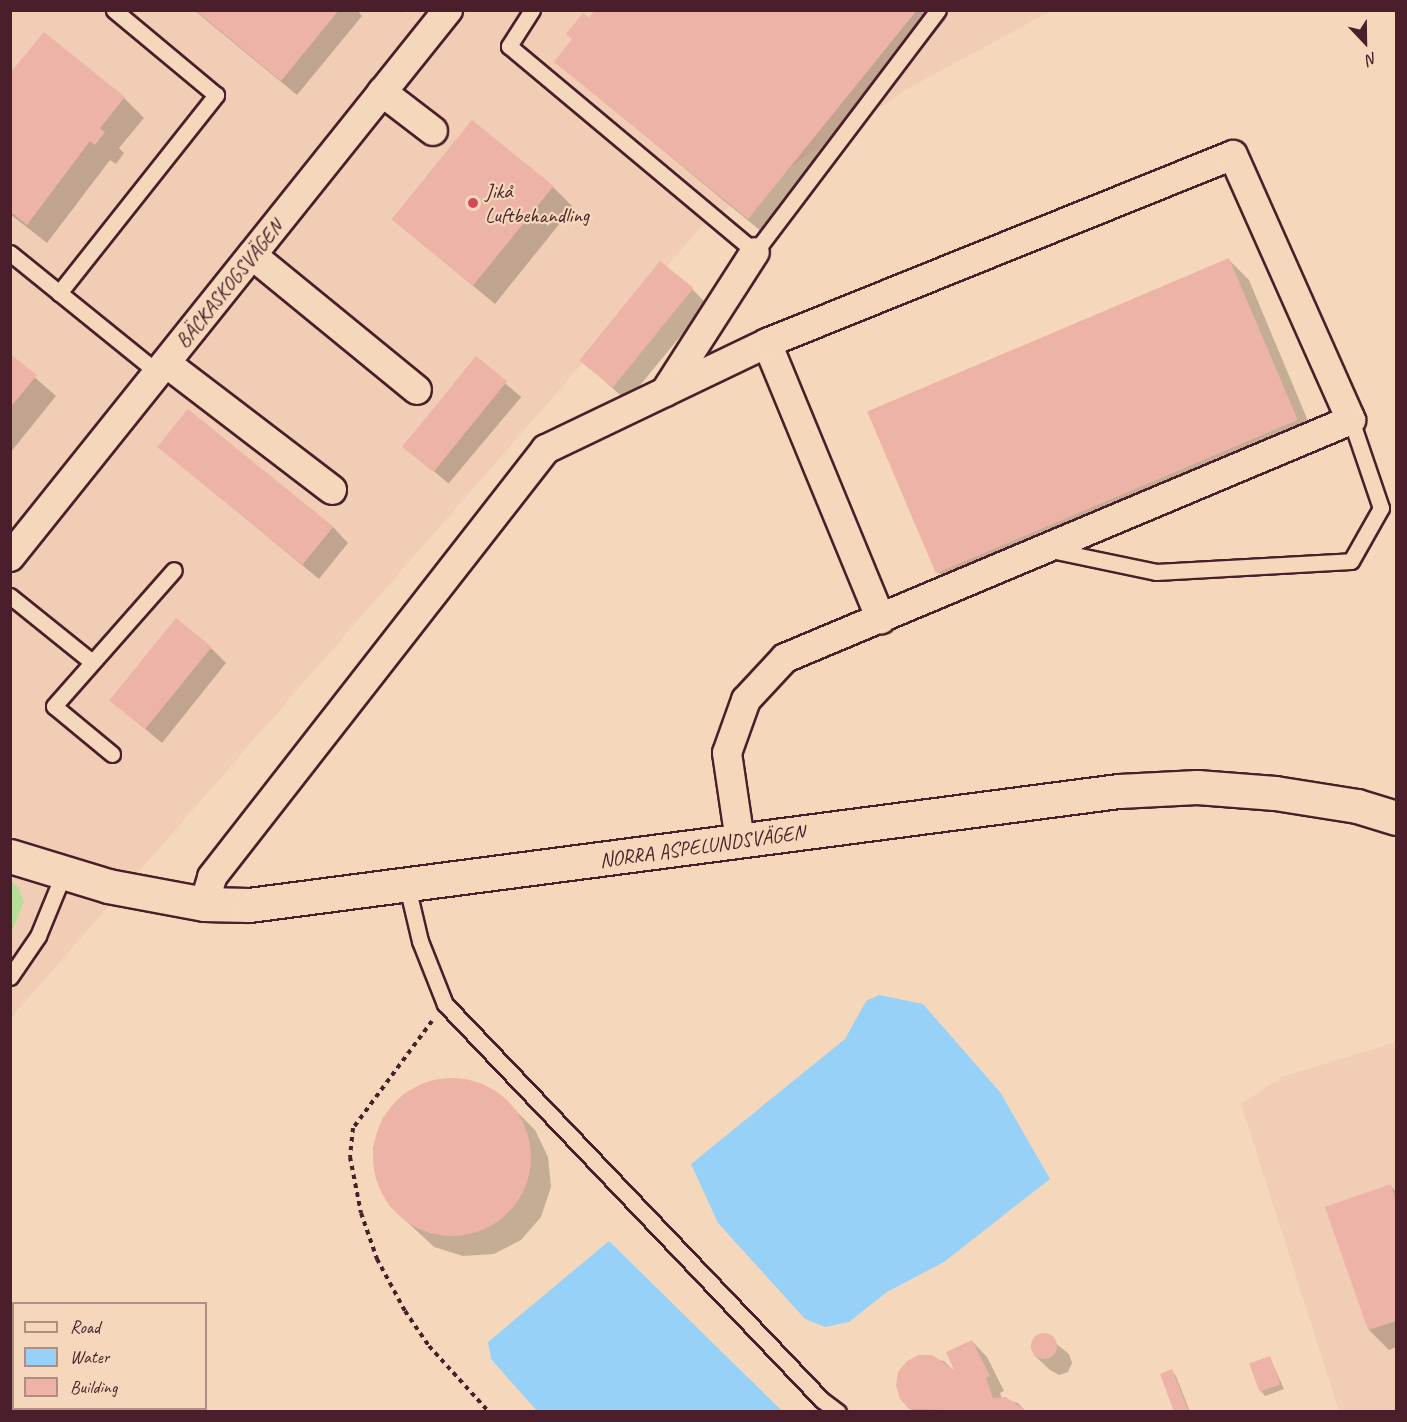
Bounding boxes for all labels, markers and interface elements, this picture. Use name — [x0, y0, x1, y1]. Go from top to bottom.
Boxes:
north arrow — [1335, 12, 1395, 72]
text: N — [1363, 48, 1380, 70]
place label: Jikå Luftbehandling — [485, 178, 589, 228]
marker: Jikå Luftbehandling — [466, 196, 480, 210]
street label: BÄCKASKOGSVÄGEN — [170, 215, 288, 353]
street label: NORRA ASPELUNDSVÄGEN — [598, 819, 806, 873]
legend — [12, 1302, 207, 1410]
text: Road — [70, 1316, 100, 1338]
text: Water — [70, 1346, 109, 1368]
text: Building — [70, 1376, 117, 1398]

